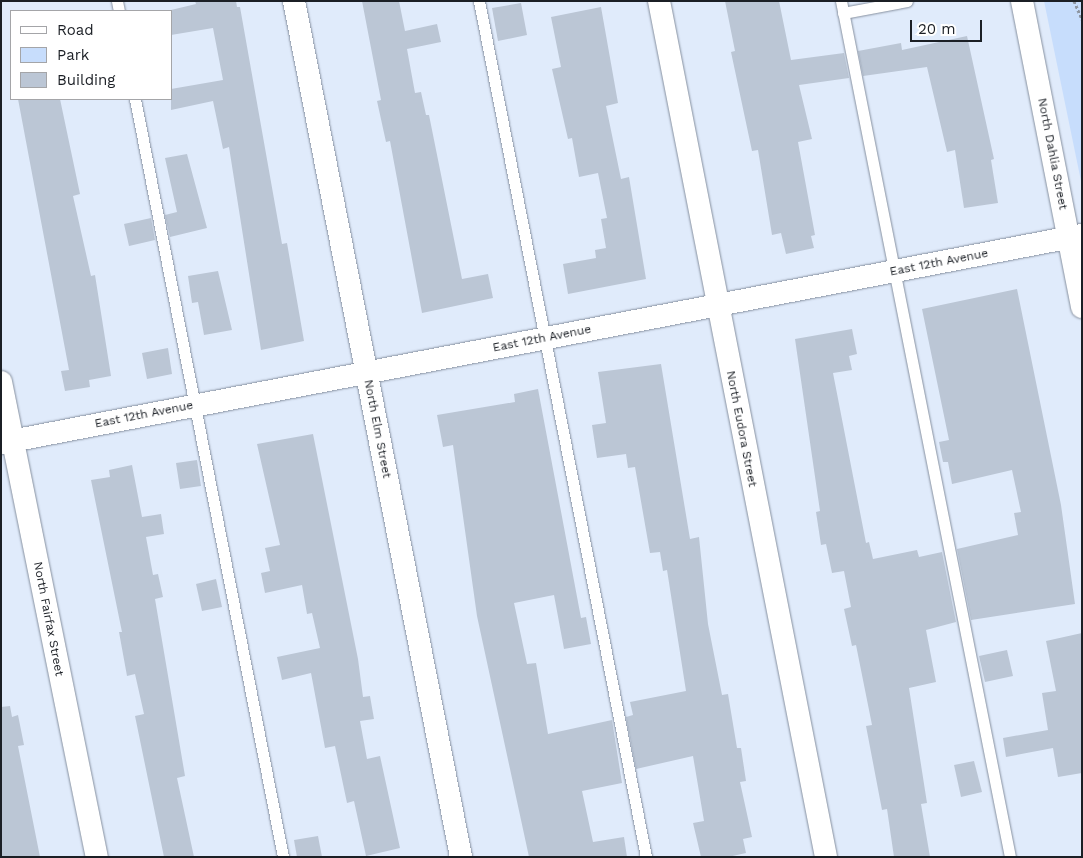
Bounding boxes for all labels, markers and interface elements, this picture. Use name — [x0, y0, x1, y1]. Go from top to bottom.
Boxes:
legend — [10, 10, 172, 100]
scale bar — [913, 10, 986, 42]
text: 20 m — [918, 20, 956, 38]
text: Road — [57, 21, 94, 39]
text: Park — [57, 46, 89, 64]
text: Building — [57, 71, 115, 89]
street label: North Dahlia Street — [1034, 97, 1070, 211]
street label: East 12th Avenue — [888, 246, 990, 280]
street label: East 12th Avenue — [491, 322, 593, 356]
street label: North Eudora Street — [723, 370, 759, 488]
street label: North Elm Street — [360, 379, 394, 479]
street label: East 12th Avenue — [93, 398, 195, 432]
street label: North Fairfax Street — [30, 561, 66, 677]

